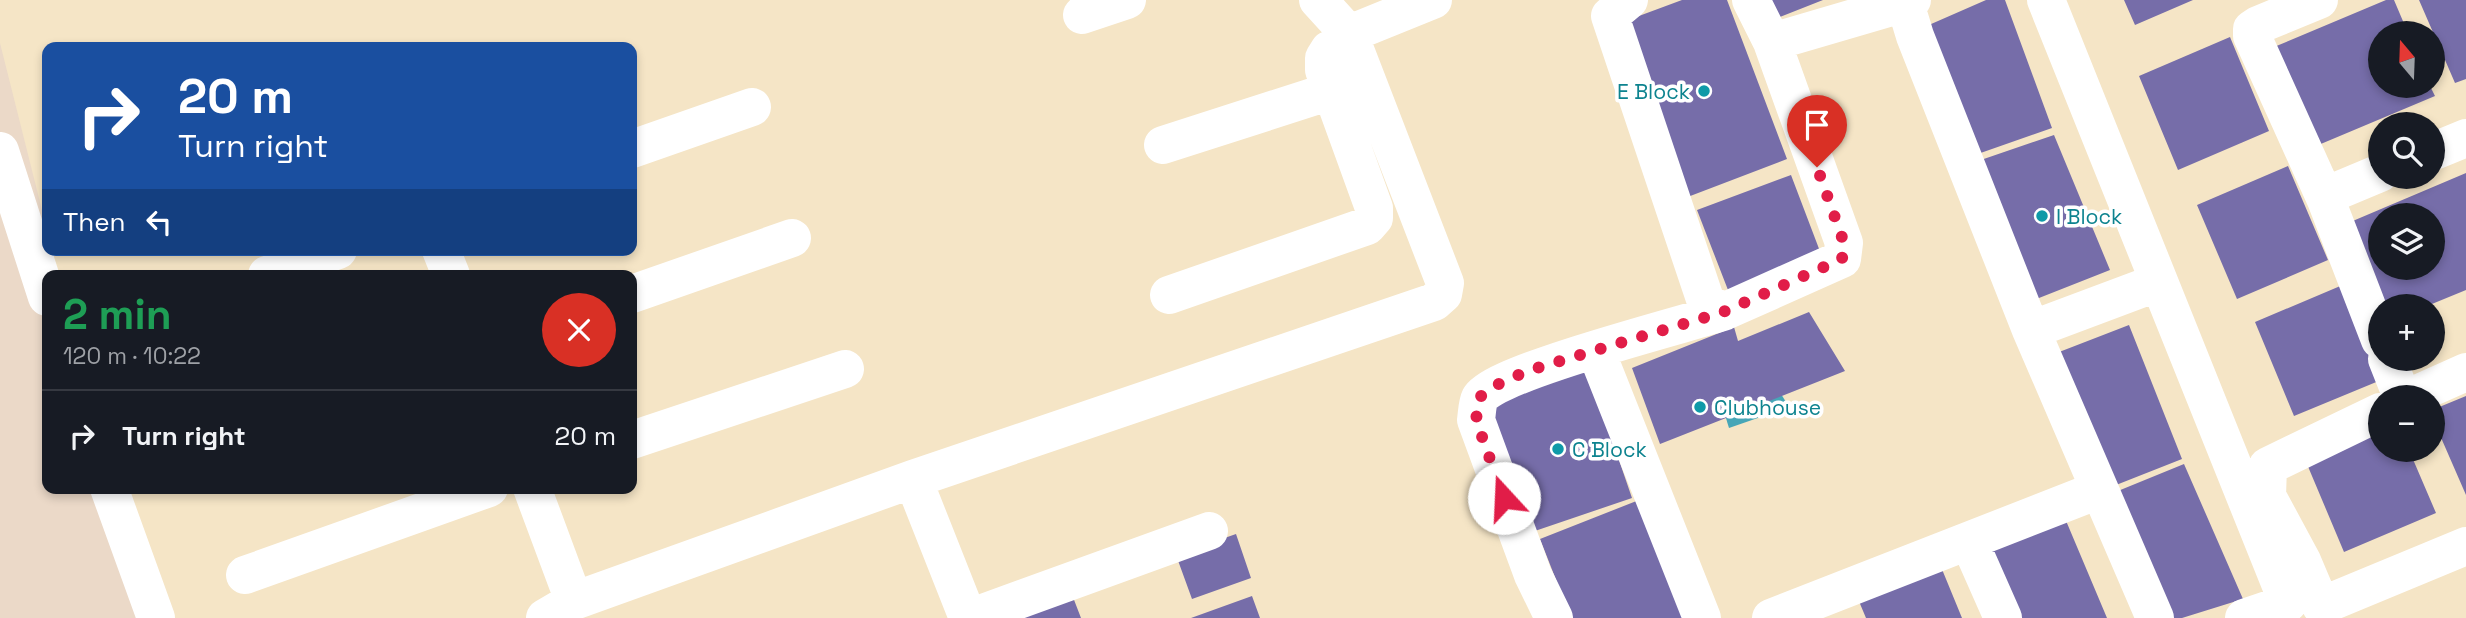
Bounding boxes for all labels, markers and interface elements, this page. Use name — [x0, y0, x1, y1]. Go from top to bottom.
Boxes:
north arrow — [2368, 21, 2445, 98]
map controls — [2368, 21, 2445, 462]
text: 20 m — [178, 65, 293, 127]
icon: right — [63, 70, 154, 161]
place label: E Block — [1617, 78, 1690, 105]
marker: E Block — [1696, 83, 1712, 99]
pin — [1787, 95, 1847, 167]
icon: arrive — [1798, 106, 1836, 144]
button: search — [2368, 112, 2445, 189]
text: Turn right — [178, 126, 328, 166]
icon: left — [140, 203, 178, 241]
place label: I Block — [2056, 203, 2122, 230]
button: layers — [2368, 203, 2445, 280]
text: Then — [63, 205, 126, 239]
marker: I Block — [2034, 208, 2050, 224]
text: 2 min — [63, 288, 172, 341]
button: close — [542, 293, 616, 367]
button: + — [2368, 294, 2445, 371]
text: 120 m · 10:22 — [63, 341, 201, 371]
button: − — [2368, 385, 2445, 462]
place label: Clubhouse — [1714, 394, 1821, 421]
marker: Clubhouse — [1692, 399, 1708, 415]
icon: right — [63, 417, 101, 455]
text: Turn right — [122, 419, 246, 453]
text: 20 m — [555, 419, 616, 453]
place label: C Block — [1572, 436, 1647, 463]
marker: C Block — [1550, 441, 1566, 457]
position arrow — [1467, 461, 1541, 535]

